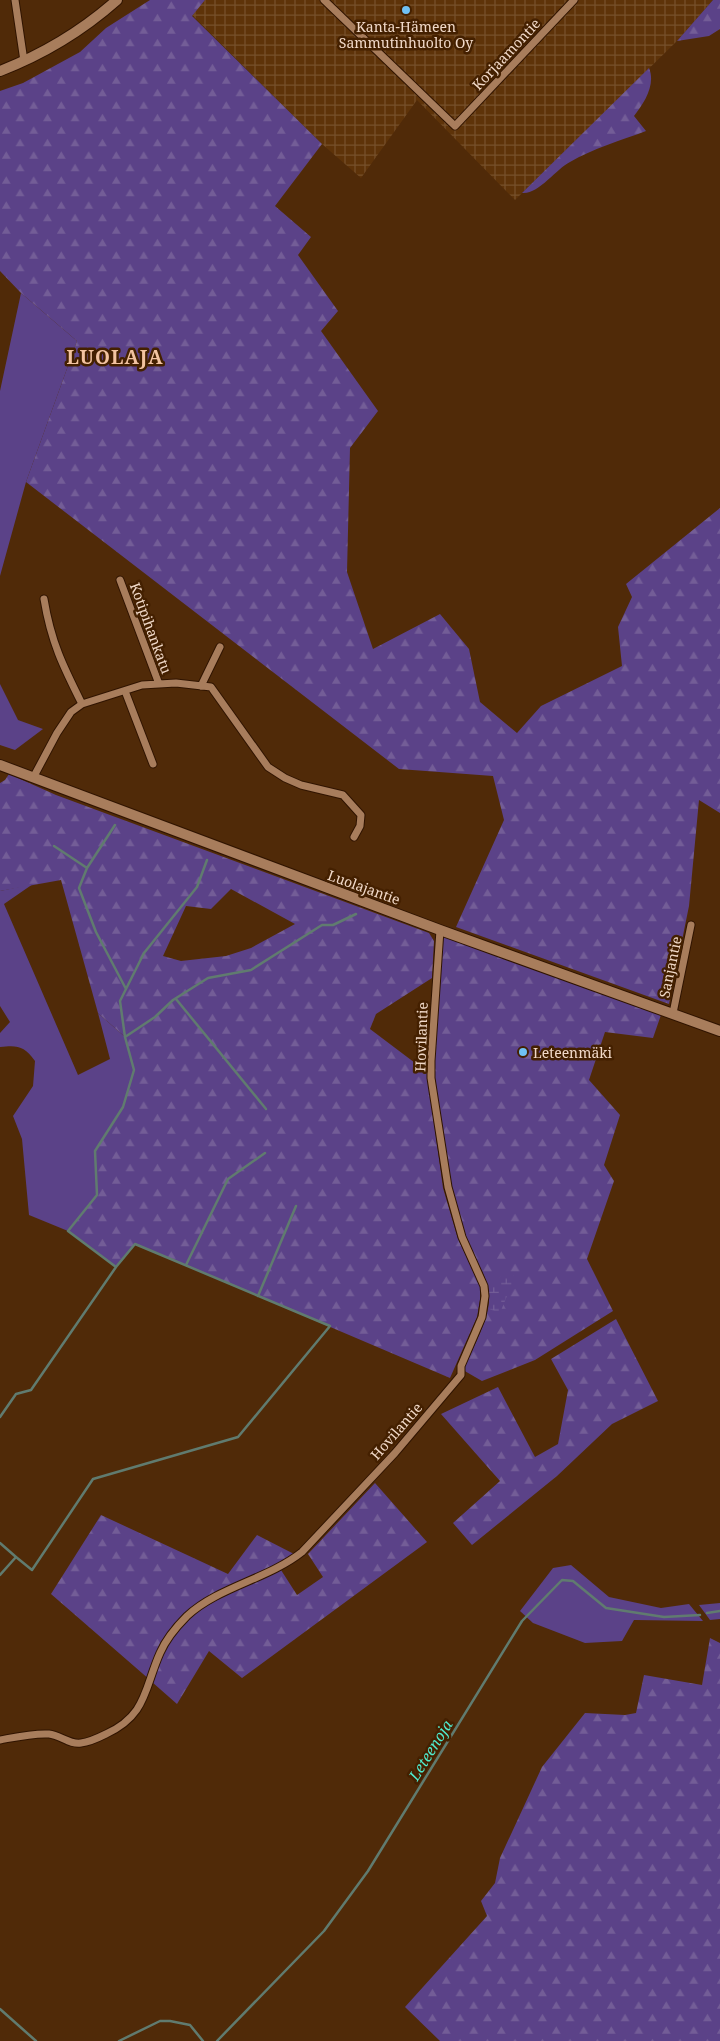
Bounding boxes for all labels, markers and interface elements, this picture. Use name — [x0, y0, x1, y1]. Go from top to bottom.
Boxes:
marker: Kanta-Hämeen Sammutinhuolto Oy — [400, 4, 412, 16]
street label: Korjaamontie — [468, 14, 544, 94]
place label: Kanta-Hämeen Sammutinhuolto Oy — [339, 17, 473, 52]
district label: LUOLAJA — [66, 344, 164, 370]
street label: Kotipihankatu — [126, 580, 176, 676]
street label: Luolajantie — [325, 865, 403, 909]
street label: Sanjantie — [654, 934, 686, 1000]
street label: Hovilantie — [410, 1002, 432, 1072]
place label: Leteenmäki — [533, 1043, 612, 1062]
marker: Leteenmäki — [517, 1046, 529, 1058]
street label: Hovilantie — [366, 1398, 426, 1464]
water label: Leteenoja — [403, 1716, 457, 1785]

